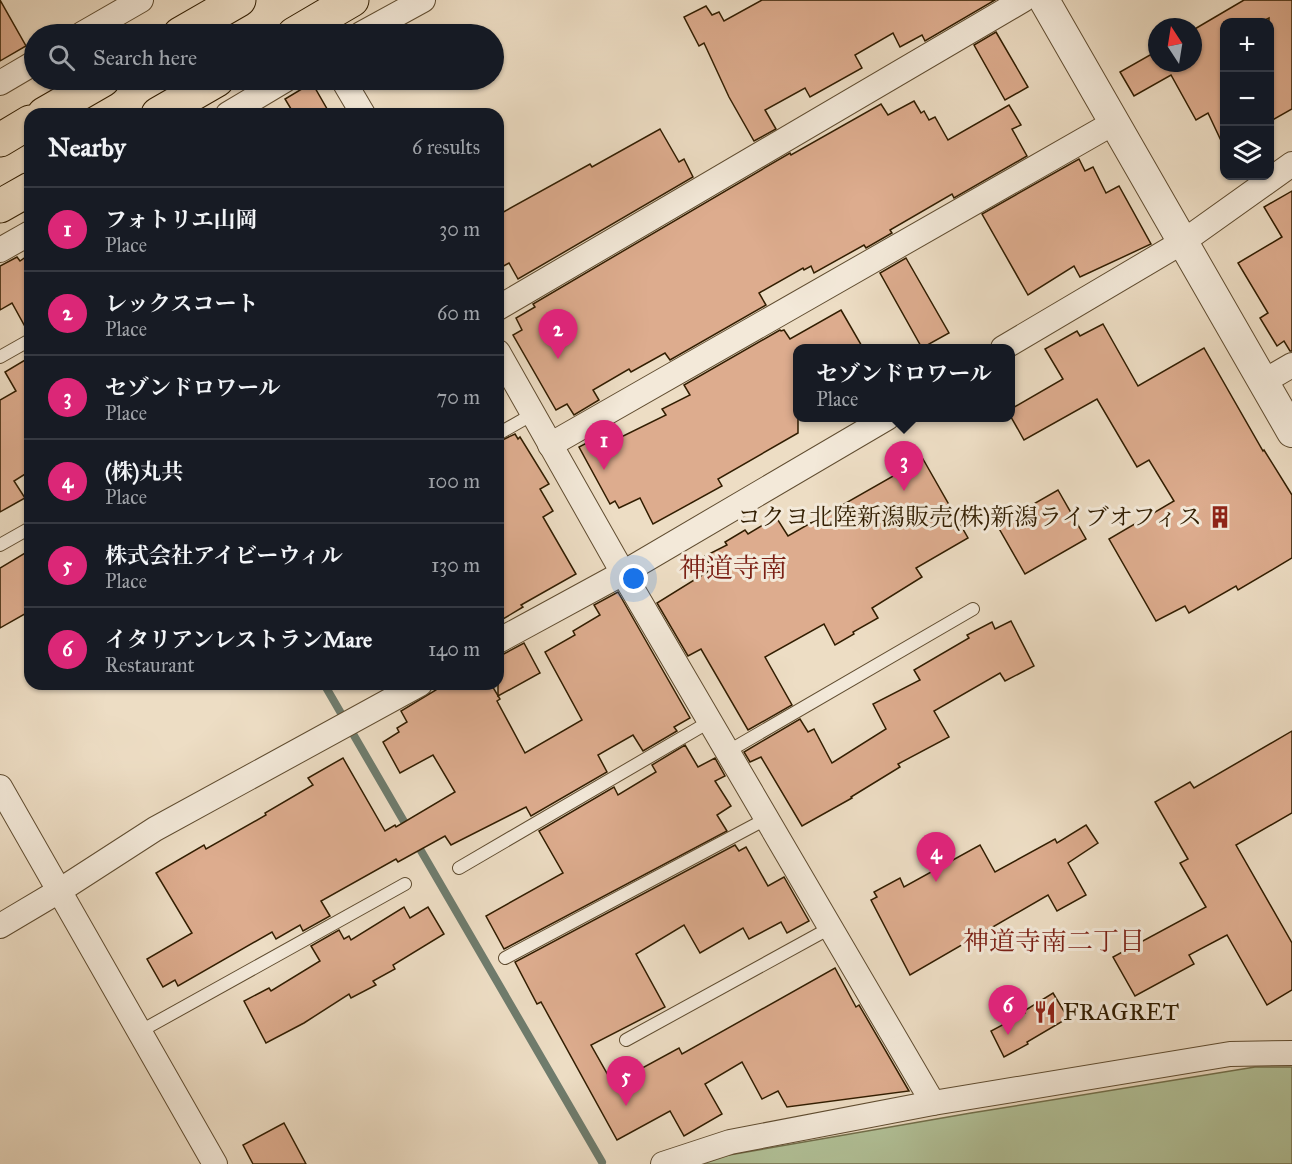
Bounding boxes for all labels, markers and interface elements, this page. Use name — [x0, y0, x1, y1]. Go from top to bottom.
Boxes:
north arrow — [1148, 18, 1202, 72]
map controls — [1220, 18, 1274, 180]
button: + — [1220, 18, 1274, 72]
search box — [24, 24, 504, 90]
icon: search — [45, 41, 78, 74]
text: Search here — [93, 44, 197, 71]
button: − — [1220, 72, 1274, 126]
button: layers — [1220, 126, 1274, 180]
text: Nearby — [48, 131, 126, 163]
text: 6 results — [412, 135, 480, 159]
text: フォトリエ山岡 — [105, 206, 257, 233]
text: 1 — [64, 217, 71, 241]
text: 30 m — [439, 217, 480, 241]
text: Place — [105, 233, 147, 257]
text: レックスコート — [105, 290, 259, 317]
text: 2 — [63, 301, 72, 325]
text: 60 m — [437, 301, 480, 325]
pin: 2 — [538, 310, 578, 359]
text: Place — [105, 317, 147, 341]
popup — [793, 344, 1015, 422]
text: セゾンドロワール — [816, 360, 992, 387]
text: セゾンドロワール — [105, 374, 281, 401]
text: 3 — [64, 385, 72, 409]
text: 70 m — [437, 385, 480, 409]
text: Place — [816, 387, 858, 411]
text: Place — [105, 401, 147, 425]
pin: 1 — [584, 420, 624, 470]
pin: 3 — [884, 442, 924, 491]
text: (株)丸共 — [105, 458, 183, 485]
text: 4 — [62, 469, 73, 493]
text: 100 m — [428, 469, 480, 493]
text: Place — [105, 485, 147, 509]
place label: コクヨ北陸新潟販売(株)新潟ライブオフィス — [737, 502, 1202, 532]
building icon: コクヨ北陸新潟販売(株)新潟ライブオフィス — [1207, 504, 1233, 530]
text: 株式会社アイビーウィル — [105, 542, 343, 569]
district label: 神道寺南 — [679, 551, 787, 584]
text: 5 — [63, 553, 72, 577]
text: 130 m — [431, 553, 480, 577]
your location — [619, 564, 648, 593]
text: Place — [105, 569, 147, 593]
text: イタリアンレストランMare — [105, 626, 372, 653]
text: 6 — [62, 637, 73, 661]
text: 140 m — [428, 637, 480, 661]
text: Restaurant — [105, 653, 195, 677]
pin: 4 — [916, 832, 956, 882]
district label: 神道寺南二丁目 — [963, 925, 1145, 957]
pin: 6 — [988, 986, 1028, 1035]
place label: FRAGRET — [1063, 997, 1179, 1027]
restaurant icon: FRAGRET — [1032, 999, 1058, 1025]
pin: 5 — [606, 1056, 646, 1106]

